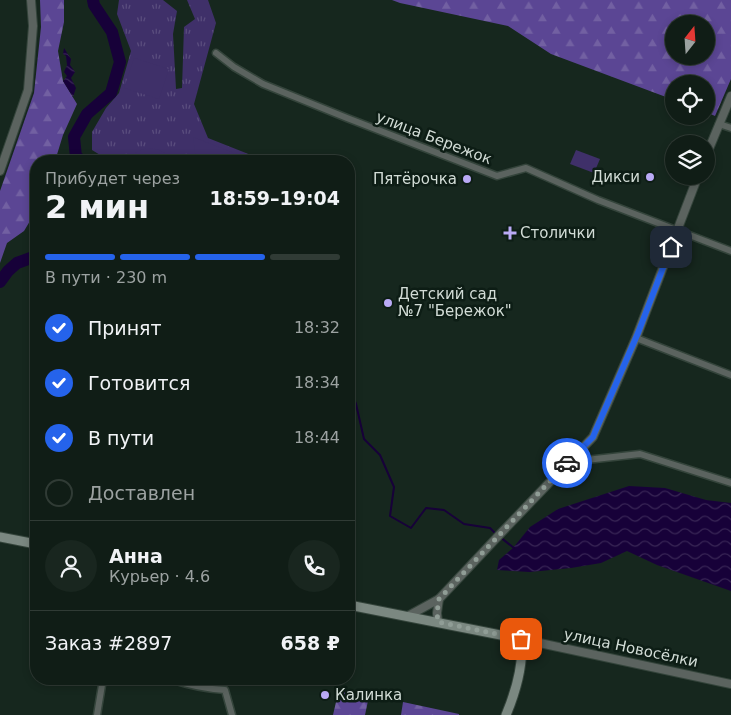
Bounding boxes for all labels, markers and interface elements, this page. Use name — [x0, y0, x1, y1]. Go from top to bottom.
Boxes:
north arrow — [665, 15, 715, 65]
map controls — [665, 15, 715, 185]
button: locate — [665, 75, 715, 125]
street label: улица Бережок — [374, 108, 494, 168]
button: layers — [665, 135, 715, 185]
place label: Дикси — [591, 168, 640, 186]
text: Прибудет через — [45, 169, 180, 188]
place label: Пятёрочка — [373, 170, 457, 188]
marker: Дикси — [644, 171, 656, 183]
marker: Пятёрочка — [461, 173, 473, 185]
text: 18:59–19:04 — [210, 187, 340, 209]
text: 2 мин — [45, 188, 149, 226]
place label: Столички — [520, 224, 595, 242]
pin — [650, 226, 692, 268]
marker: Столички — [504, 227, 516, 239]
icon: home — [657, 233, 685, 261]
text: В пути · 230 m — [45, 268, 167, 287]
place label: Детский сад №7 "Бережок" — [398, 285, 512, 320]
marker: Детский сад №7 "Бережок" — [382, 297, 394, 309]
icon: check — [45, 314, 73, 342]
text: Принят — [88, 317, 162, 339]
text: 18:32 — [294, 318, 340, 337]
icon: check — [45, 369, 73, 397]
text: Готовится — [88, 372, 190, 394]
text: 18:34 — [294, 373, 340, 392]
icon: check — [45, 424, 73, 452]
text: В пути — [88, 427, 154, 449]
text: 18:44 — [294, 428, 340, 447]
courier — [542, 438, 592, 488]
icon: car — [553, 449, 581, 477]
text: Доставлен — [88, 482, 195, 504]
button: person — [45, 540, 97, 592]
button: phone — [288, 540, 340, 592]
text: Анна — [109, 545, 163, 567]
text: Курьер · 4.6 — [109, 567, 210, 586]
pin — [500, 618, 542, 660]
icon: bag — [507, 625, 535, 653]
street label: улица Новосёлки — [562, 625, 700, 671]
text: Заказ #2897 — [45, 632, 172, 654]
text: 658 ₽ — [281, 632, 340, 654]
place label: Калинка — [335, 686, 402, 704]
marker: Калинка — [319, 689, 331, 701]

